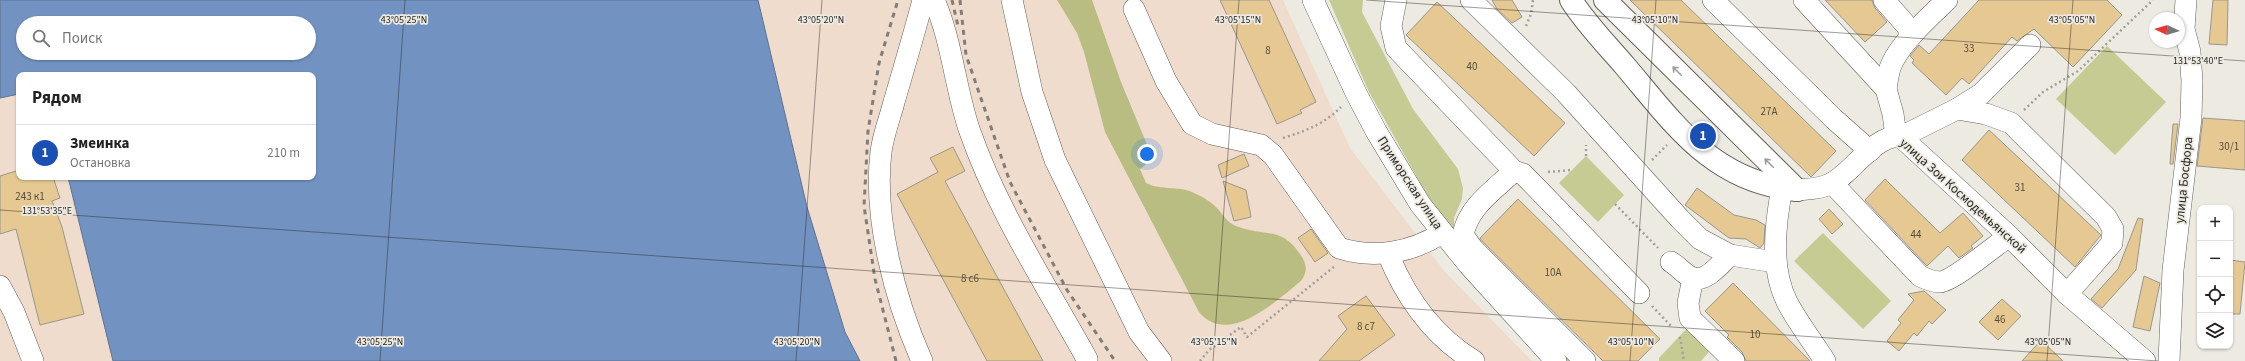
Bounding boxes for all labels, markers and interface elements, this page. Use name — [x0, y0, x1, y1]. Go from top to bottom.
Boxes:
north arrow — [2149, 12, 2185, 48]
text: 43°05'25"N — [381, 13, 427, 27]
text: 43°05'20"N — [798, 13, 844, 27]
text: 43°05'15"N — [1215, 13, 1261, 27]
text: 43°05'10"N — [1632, 13, 1678, 27]
text: 43°05'05"N — [2049, 13, 2095, 27]
search box — [16, 16, 316, 60]
icon: search — [30, 27, 52, 49]
text: Поиск — [62, 28, 103, 49]
house number: 33 — [1964, 41, 1974, 56]
house number: 8 — [1265, 43, 1271, 58]
text: 131°53'40"E — [2173, 54, 2223, 68]
house number: 40 — [1467, 59, 1477, 74]
one-way arrow — [1672, 66, 1682, 76]
text: Рядом — [32, 86, 82, 110]
house number: 27А — [1761, 104, 1777, 119]
pin: 1 — [1690, 121, 1716, 151]
text: Змеинка — [70, 133, 129, 154]
street label: Приморская улица — [1373, 133, 1447, 233]
street label: улица Зои Космодемьянской — [1896, 134, 2030, 258]
street label: улица Босфора — [2170, 136, 2198, 224]
house number: 30/1 — [2219, 139, 2239, 154]
text: 1 — [42, 144, 48, 162]
text: 210 m — [267, 144, 300, 162]
your location — [1137, 144, 1157, 164]
text: Остановка — [70, 154, 131, 172]
one-way arrow — [1764, 158, 1774, 167]
house number: 31 — [2015, 180, 2025, 195]
house number: 243 к1 — [15, 189, 45, 204]
text: 131°53'35"E — [22, 204, 72, 218]
map controls — [2197, 205, 2233, 349]
button: + — [2197, 205, 2233, 241]
house number: 44 — [1911, 227, 1922, 242]
button: − — [2197, 241, 2233, 277]
house number: 10А — [1545, 265, 1561, 280]
house number: 8 с6 — [961, 271, 980, 286]
button: locate — [2197, 277, 2233, 313]
house number: 46 — [1995, 312, 2006, 327]
button: layers — [2197, 313, 2233, 349]
house number: 8 с7 — [1357, 319, 1375, 334]
house number: 10 — [1750, 327, 1760, 342]
text: 43°05'25"N — [357, 335, 403, 349]
text: 43°05'20"N — [774, 335, 820, 349]
text: 43°05'15"N — [1191, 335, 1237, 349]
text: 43°05'10"N — [1608, 335, 1654, 349]
text: 43°05'05"N — [2025, 335, 2071, 349]

